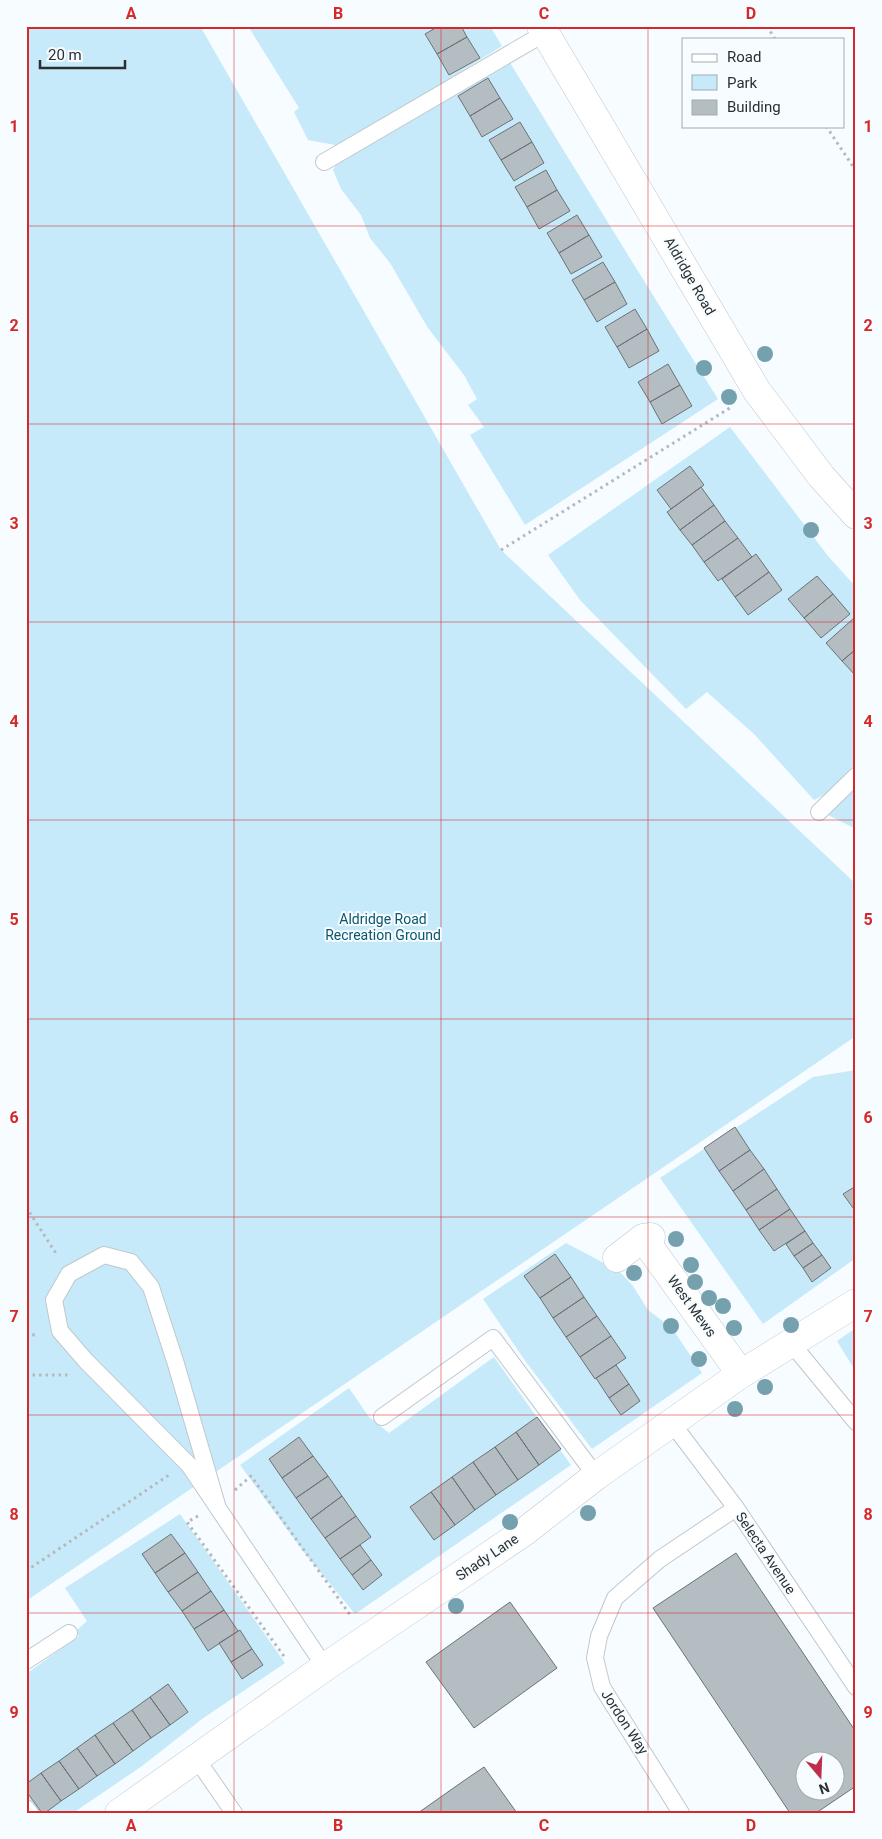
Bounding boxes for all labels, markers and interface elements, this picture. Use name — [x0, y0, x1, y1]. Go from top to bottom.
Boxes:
text: A — [126, 4, 137, 23]
text: B — [333, 4, 343, 23]
text: C — [539, 4, 549, 23]
text: D — [746, 4, 756, 23]
scale bar — [40, 38, 125, 70]
legend — [682, 38, 844, 128]
text: 20 m — [48, 46, 82, 64]
text: Road — [727, 48, 761, 66]
text: Park — [727, 74, 758, 92]
text: Building — [727, 98, 781, 116]
text: 1 — [9, 117, 19, 136]
text: 1 — [863, 117, 873, 136]
street label: Aldridge Road — [661, 234, 719, 318]
text: 2 — [9, 316, 19, 335]
text: 2 — [863, 316, 873, 335]
text: 3 — [9, 514, 19, 533]
text: 3 — [863, 514, 873, 533]
text: 4 — [9, 712, 19, 731]
text: 4 — [863, 712, 873, 731]
text: 5 — [9, 910, 19, 929]
text: 5 — [863, 910, 873, 929]
park label: Aldridge Road Recreation Ground — [325, 911, 441, 943]
text: 6 — [9, 1108, 19, 1127]
text: 6 — [863, 1108, 873, 1127]
street label: West Mews — [664, 1272, 720, 1340]
text: 7 — [9, 1307, 19, 1326]
text: 7 — [863, 1307, 873, 1326]
text: 8 — [9, 1505, 19, 1524]
text: 8 — [863, 1505, 873, 1524]
street label: Selecta Avenue — [733, 1509, 799, 1597]
street label: Shady Lane — [453, 1530, 521, 1584]
street label: Jordon Way — [598, 1687, 652, 1758]
text: 9 — [9, 1703, 19, 1722]
text: 9 — [863, 1703, 873, 1722]
north arrow — [794, 1752, 844, 1802]
text: N — [817, 1779, 832, 1797]
text: A — [126, 1816, 137, 1835]
text: B — [333, 1816, 343, 1835]
text: C — [539, 1816, 549, 1835]
text: D — [746, 1816, 756, 1835]

